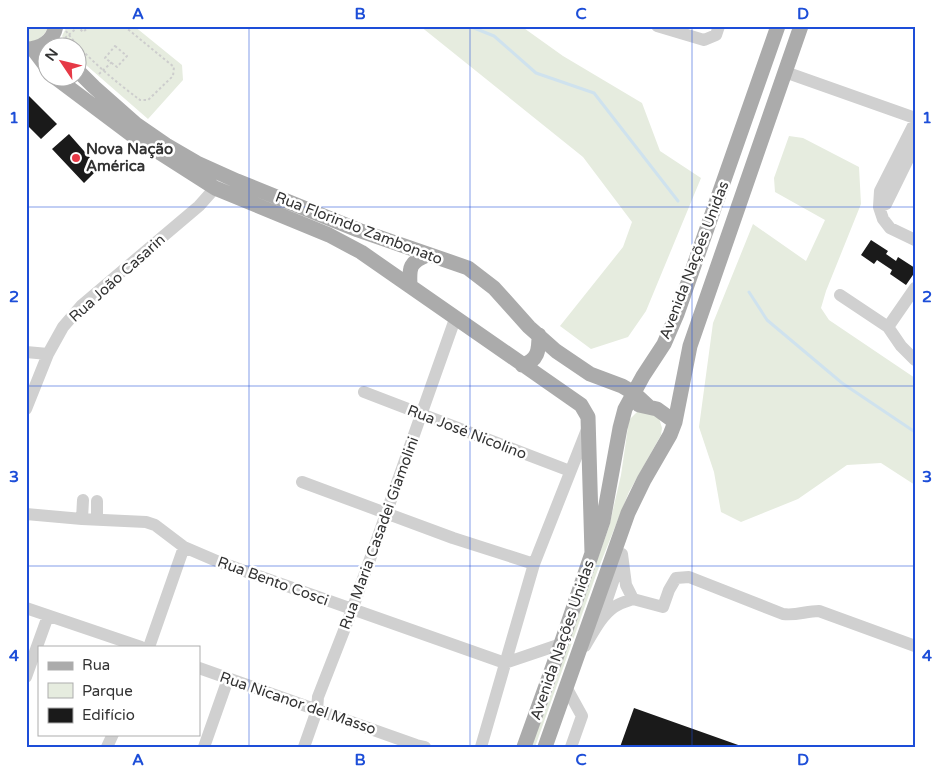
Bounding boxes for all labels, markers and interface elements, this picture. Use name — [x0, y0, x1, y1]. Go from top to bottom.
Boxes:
text: A — [132, 4, 144, 24]
text: B — [354, 4, 366, 24]
text: C — [575, 4, 587, 24]
text: D — [797, 4, 809, 24]
north arrow — [38, 38, 88, 88]
text: N — [42, 45, 62, 64]
text: 1 — [9, 108, 19, 128]
text: 1 — [922, 108, 932, 128]
place label: Nova Nação América — [86, 140, 173, 175]
marker: Nova Nação América — [70, 152, 82, 164]
street label: Avenida Nações Unidas — [656, 178, 732, 342]
street label: Rua Florindo Zambonato — [273, 188, 445, 268]
street label: Rua João Casarin — [65, 230, 169, 326]
text: 2 — [9, 287, 19, 307]
text: 2 — [922, 287, 932, 307]
street label: Rua José Nicolino — [405, 401, 529, 463]
street label: Rua Maria Casadei Giamolini — [336, 434, 422, 632]
text: 3 — [9, 467, 19, 487]
text: 3 — [922, 467, 932, 487]
street label: Rua Bento Cosci — [215, 553, 331, 609]
street label: Avenida Nações Unidas — [526, 558, 598, 722]
text: 4 — [9, 646, 19, 666]
legend — [38, 646, 200, 736]
text: 4 — [922, 646, 932, 666]
text: Rua — [82, 656, 110, 674]
street label: Rua Nicanor del Masso — [217, 668, 379, 738]
text: Parque — [82, 682, 133, 700]
text: Edifício — [82, 706, 135, 724]
text: A — [132, 750, 144, 770]
text: B — [354, 750, 366, 770]
text: C — [575, 750, 587, 770]
text: D — [797, 750, 809, 770]

